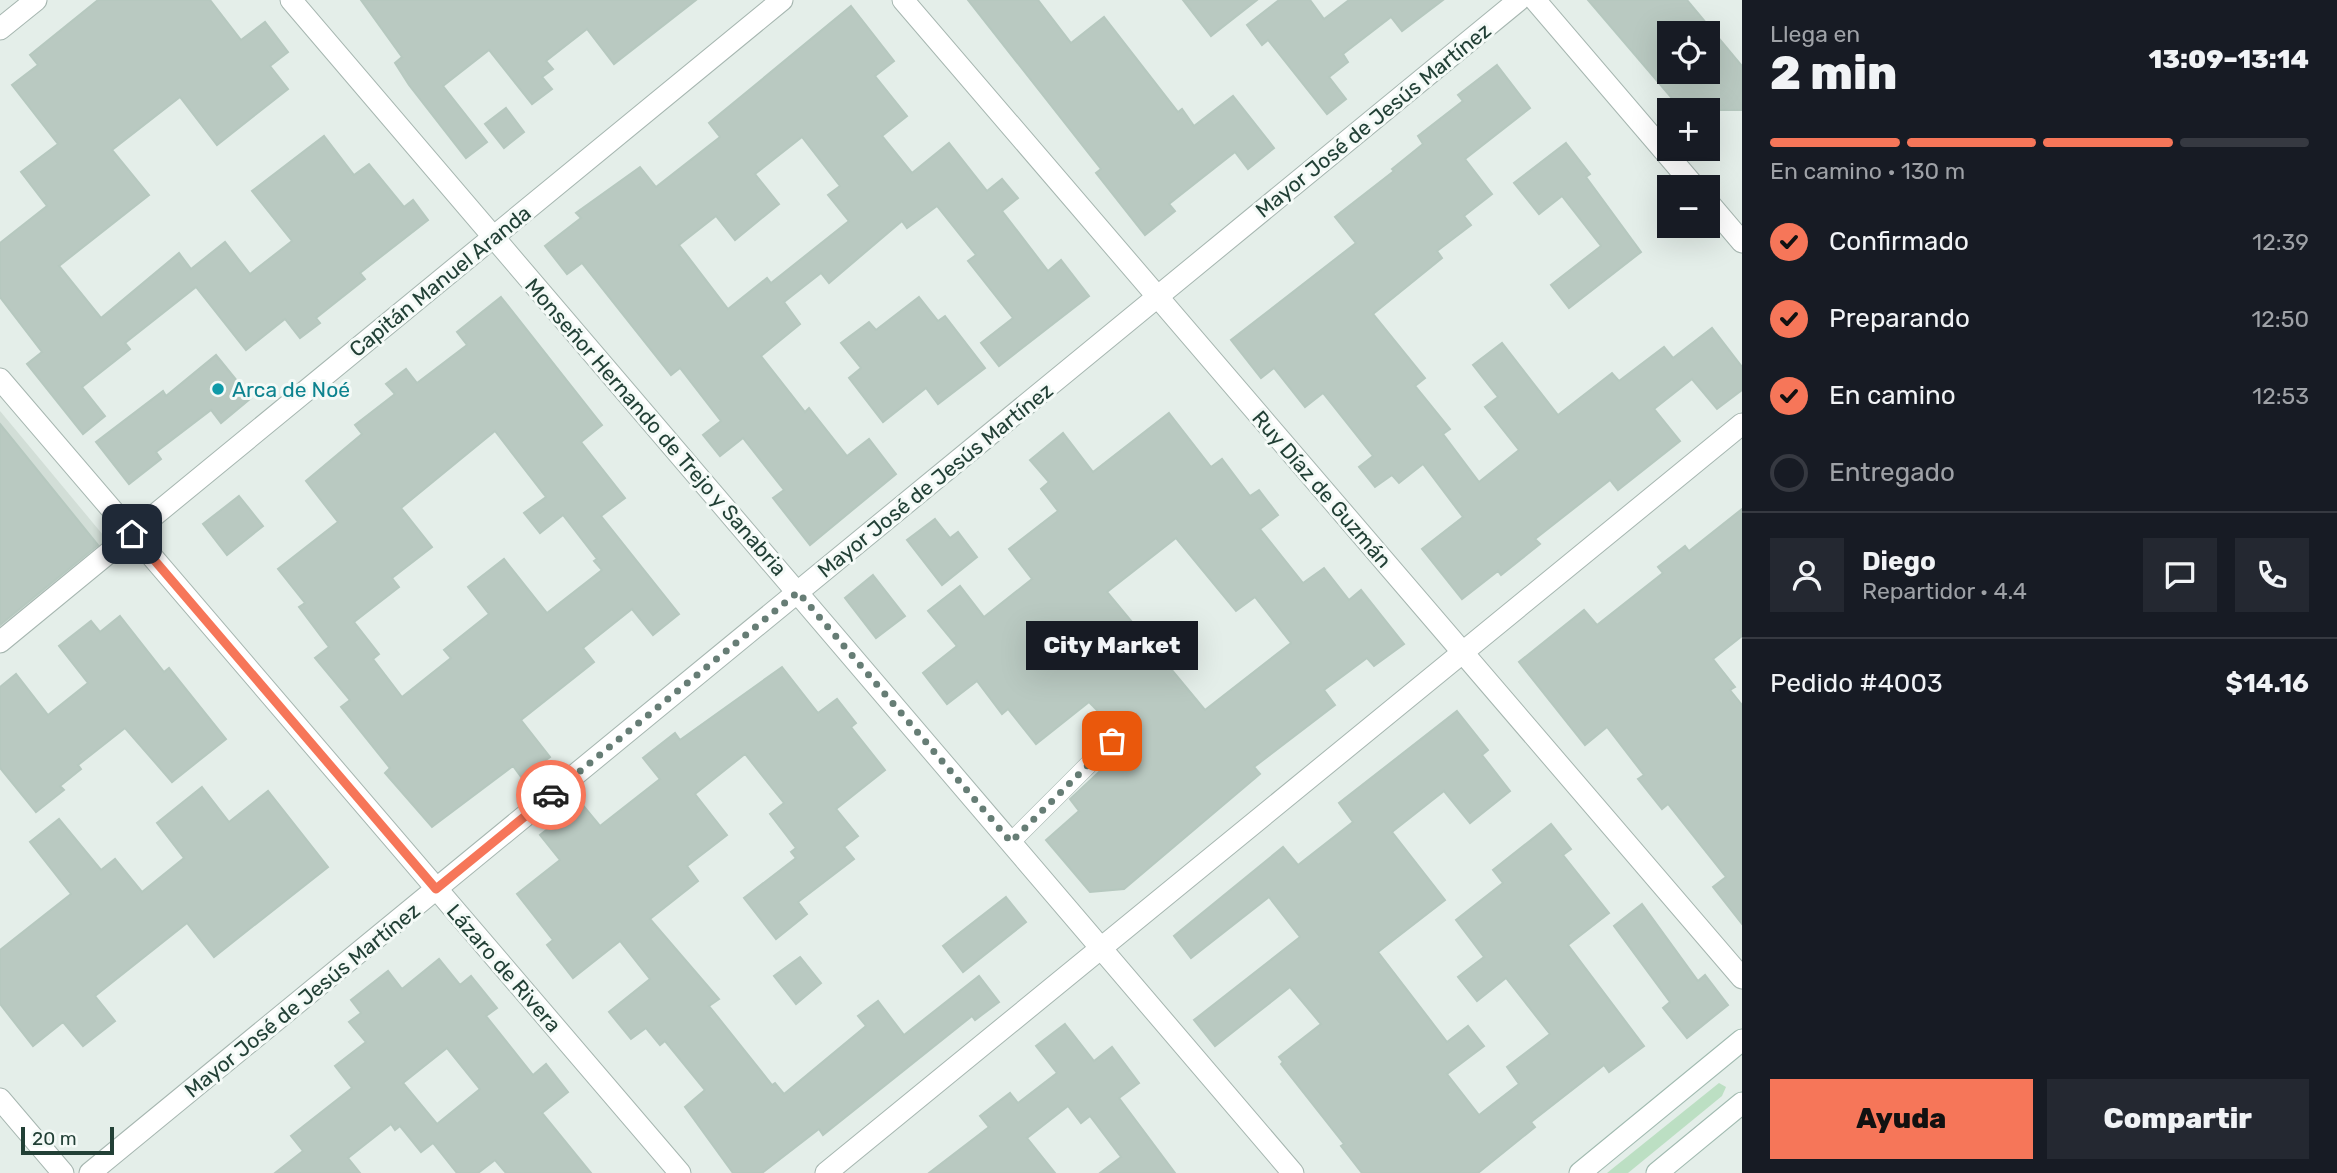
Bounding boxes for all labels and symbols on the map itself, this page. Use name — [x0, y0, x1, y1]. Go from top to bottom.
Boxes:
street label: Mayor José de Jesús Martínez — [1250, 17, 1496, 223]
street label: Capitán Manuel Aranda — [344, 200, 536, 362]
street label: Monseñor Hernando de Trejo y Sanabria — [520, 273, 792, 581]
place label: Arca de Noé — [232, 377, 350, 402]
street label: Mayor José de Jesús Martínez — [812, 377, 1058, 583]
marker: Arca de Noé — [210, 381, 226, 397]
street label: Ruy Díaz de Guzmán — [1247, 405, 1397, 573]
pin — [102, 504, 162, 564]
callout: City Market — [1026, 622, 1198, 671]
pin — [1082, 711, 1142, 771]
courier — [516, 760, 586, 830]
street label: Mayor José de Jesús Martínez — [179, 897, 425, 1103]
street label: Lázaro de Rivera — [442, 899, 566, 1037]
scale bar — [21, 1124, 114, 1156]

